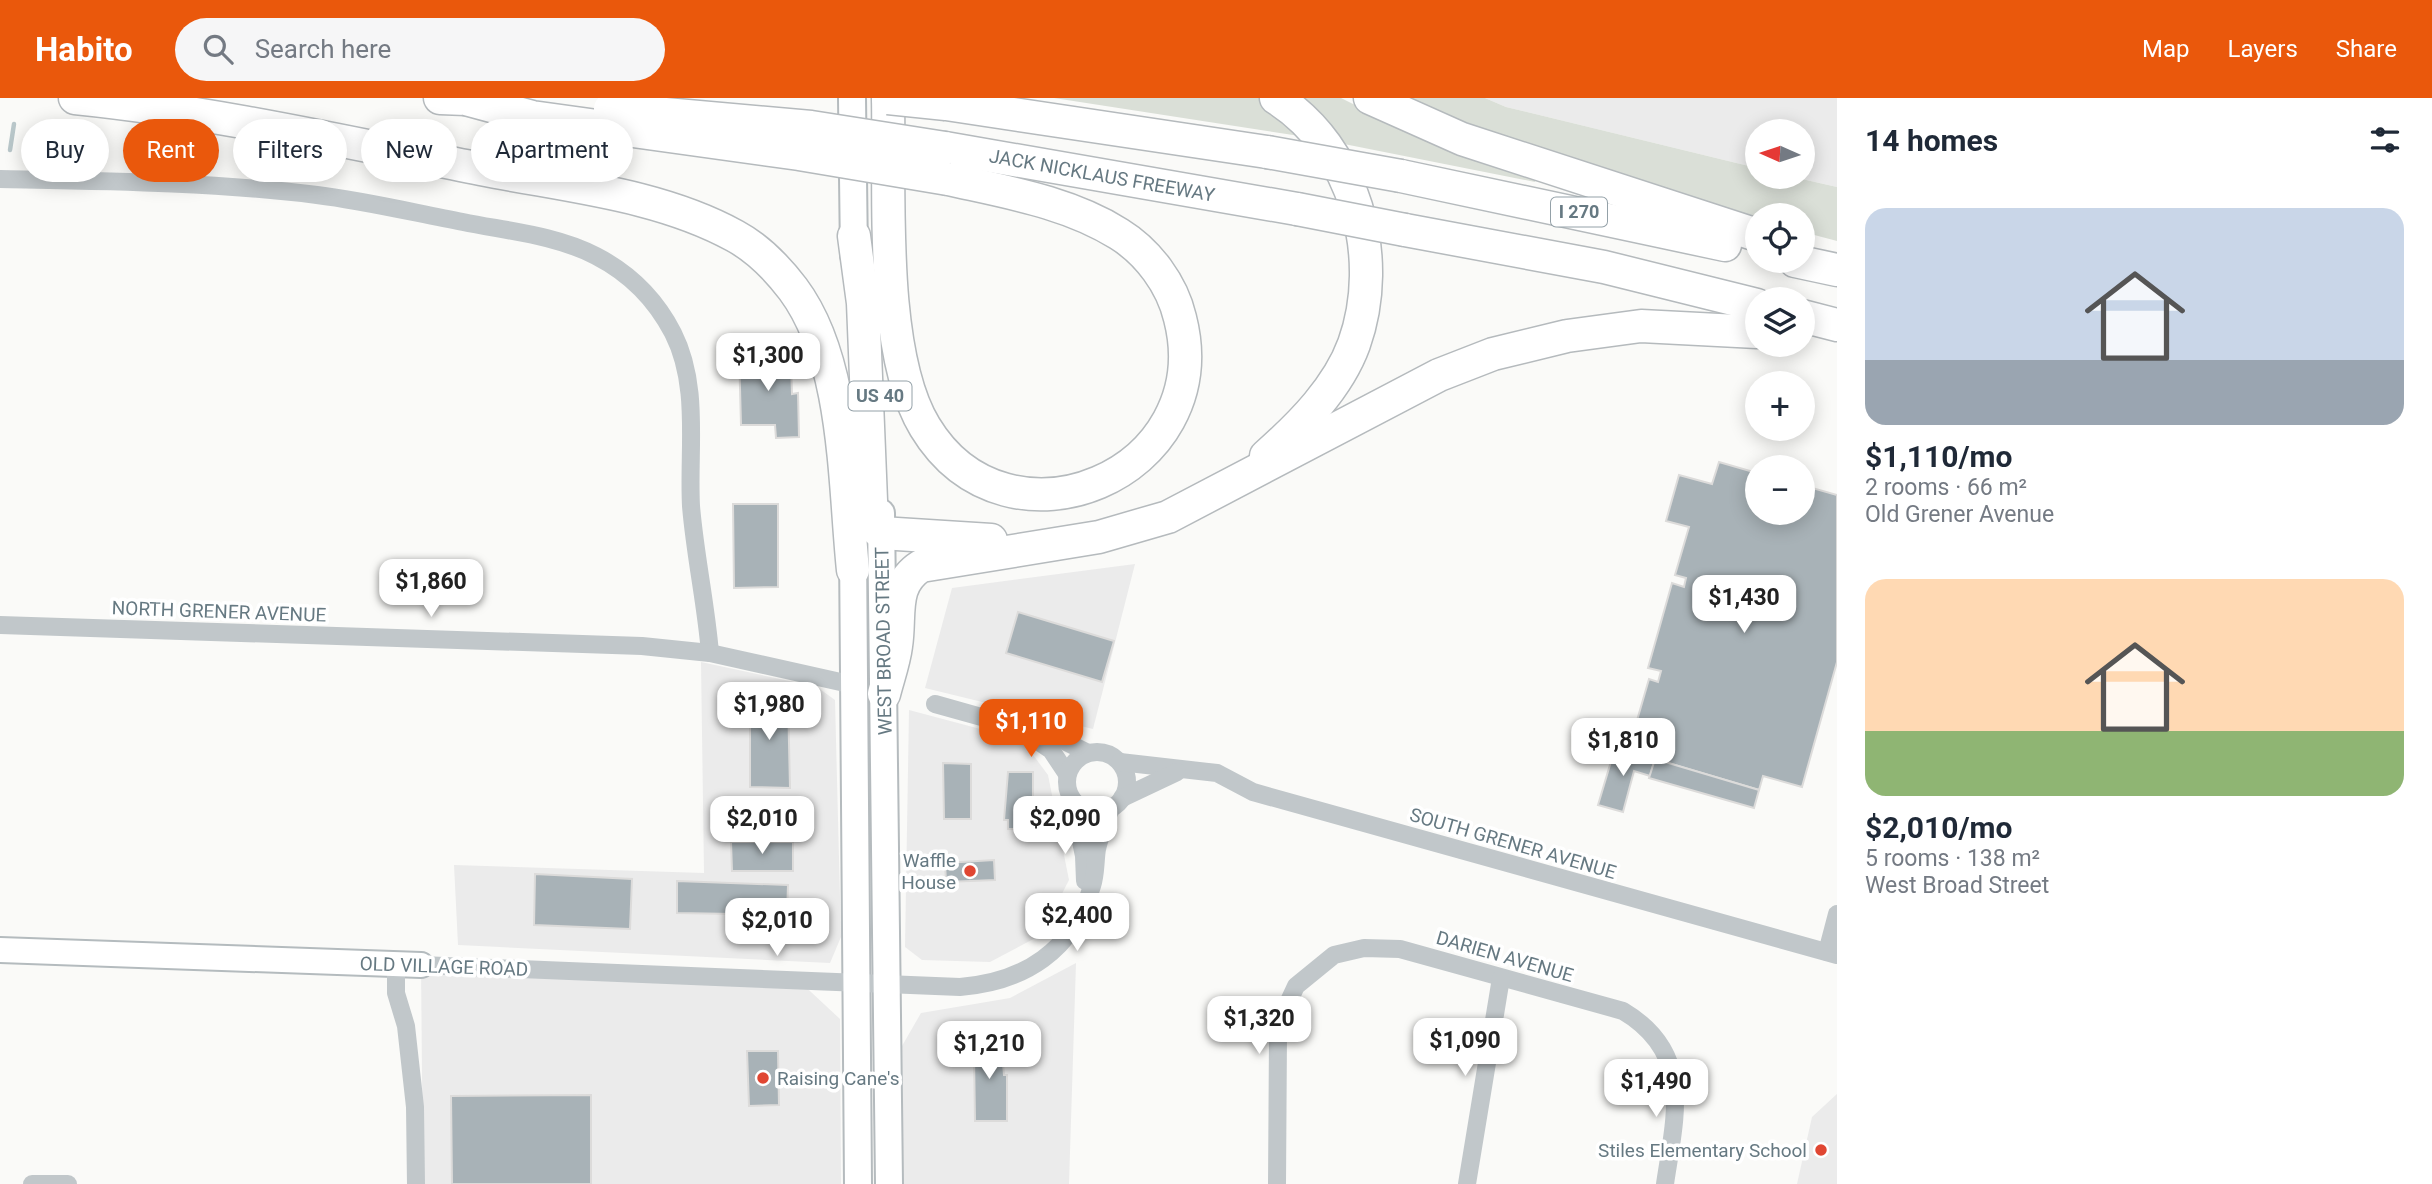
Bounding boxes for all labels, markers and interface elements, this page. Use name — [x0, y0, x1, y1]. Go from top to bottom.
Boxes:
search box — [175, 18, 665, 81]
text: Habito — [35, 30, 133, 69]
icon: search — [199, 30, 237, 68]
text: Search here — [255, 34, 391, 64]
text: Map — [2142, 35, 2190, 63]
text: Layers — [2228, 35, 2298, 63]
text: Share — [2336, 35, 2397, 63]
chip: Buy — [21, 119, 109, 182]
chip: Rent — [123, 119, 219, 182]
chip: Filters — [233, 119, 347, 182]
chip: New — [361, 119, 457, 182]
chip: Apartment — [471, 119, 633, 182]
north arrow — [1745, 119, 1815, 189]
map controls — [1745, 119, 1815, 525]
icon: filters — [2366, 121, 2404, 159]
text: 14 homes — [1865, 123, 1998, 158]
street label: JACK NICKLAUS FREEWAY — [987, 144, 1217, 207]
road number: I 270 — [1551, 198, 1607, 226]
button: locate — [1745, 203, 1815, 273]
icon: home — [2072, 253, 2198, 379]
button: layers — [1745, 287, 1815, 357]
pin: $1,300 — [711, 334, 825, 393]
text: $1,300 — [732, 342, 804, 369]
button: + — [1745, 371, 1815, 441]
road number: US 40 — [848, 382, 912, 410]
text: $1,110/mo — [1865, 439, 2013, 474]
button: − — [1745, 455, 1815, 525]
text: 2 rooms · 66 m² — [1865, 474, 2027, 501]
text: Old Grener Avenue — [1865, 501, 2054, 528]
street label: WEST BROAD STREET — [870, 547, 897, 735]
pin: $1,860 — [374, 560, 488, 619]
text: $1,860 — [395, 568, 467, 595]
pin: $1,430 — [1687, 575, 1801, 635]
text: $1,430 — [1708, 584, 1780, 611]
street label: NORTH GRENER AVENUE — [111, 596, 327, 627]
icon: home — [2072, 624, 2198, 750]
pin: $1,980 — [712, 682, 826, 742]
text: $1,980 — [733, 691, 805, 718]
pin: $1,110 — [974, 700, 1088, 759]
text: $1,110 — [995, 708, 1067, 735]
pin: $1,810 — [1566, 718, 1680, 778]
text: $1,810 — [1587, 727, 1659, 754]
pin: $2,010 — [705, 796, 819, 856]
pin: $2,090 — [1008, 796, 1122, 856]
street label: SOUTH GRENER AVENUE — [1407, 803, 1619, 884]
text: $2,010 — [726, 805, 798, 832]
text: $2,090 — [1029, 805, 1101, 832]
text: $2,010/mo — [1865, 810, 2013, 845]
text: 5 rooms · 138 m² — [1865, 845, 2040, 872]
place label: Waffle House — [901, 849, 956, 894]
marker: Waffle House — [962, 863, 978, 879]
text: West Broad Street — [1865, 872, 2049, 899]
pin: $2,400 — [1020, 894, 1134, 953]
pin: $2,010 — [720, 898, 834, 958]
text: $2,400 — [1041, 902, 1113, 929]
text: $2,010 — [741, 907, 813, 934]
street label: DARIEN AVENUE — [1434, 926, 1576, 987]
street label: OLD VILLAGE ROAD — [359, 952, 529, 981]
pin: $1,320 — [1202, 996, 1316, 1056]
text: $1,320 — [1223, 1005, 1295, 1032]
pin: $1,090 — [1408, 1018, 1522, 1078]
pin: $1,210 — [932, 1021, 1046, 1081]
text: $1,090 — [1429, 1027, 1501, 1054]
text: $1,210 — [953, 1030, 1025, 1057]
pin: $1,490 — [1599, 1060, 1713, 1119]
place label: Raising Cane's — [777, 1067, 900, 1090]
text: $1,490 — [1620, 1068, 1692, 1095]
marker: Raising Cane's — [755, 1070, 771, 1086]
place label: Stiles Elementary School — [1598, 1139, 1807, 1162]
marker: Stiles Elementary School — [1813, 1142, 1829, 1158]

